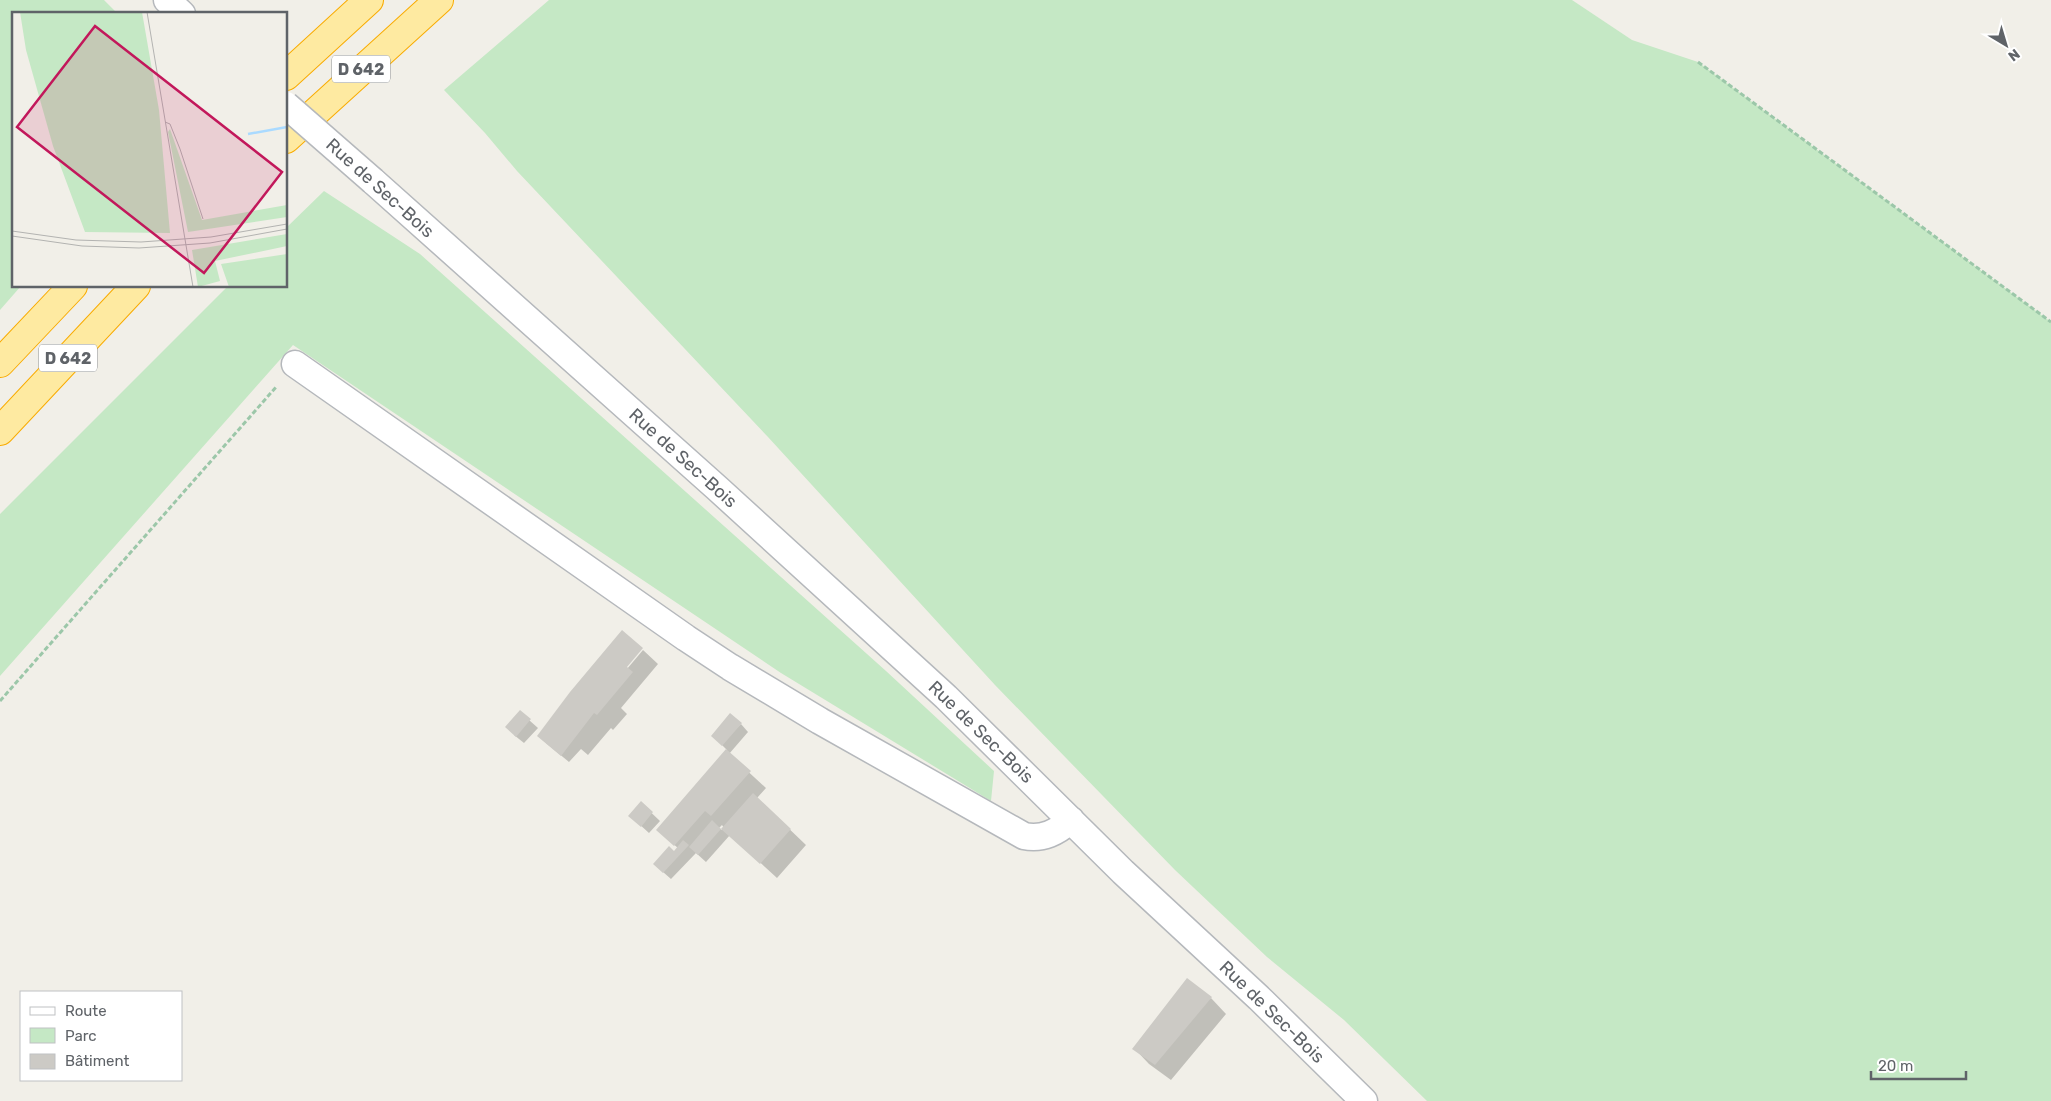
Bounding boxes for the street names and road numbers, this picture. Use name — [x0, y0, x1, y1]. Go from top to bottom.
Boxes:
road number: D 642 — [332, 56, 390, 82]
street label: Rue de Sec-Bois — [321, 134, 439, 242]
road number: D 642 — [39, 344, 97, 372]
street label: Rue de Sec-Bois — [624, 404, 742, 512]
street label: Rue de Sec-Bois — [924, 676, 1038, 788]
street label: Rue de Sec-Bois — [1215, 956, 1329, 1068]

